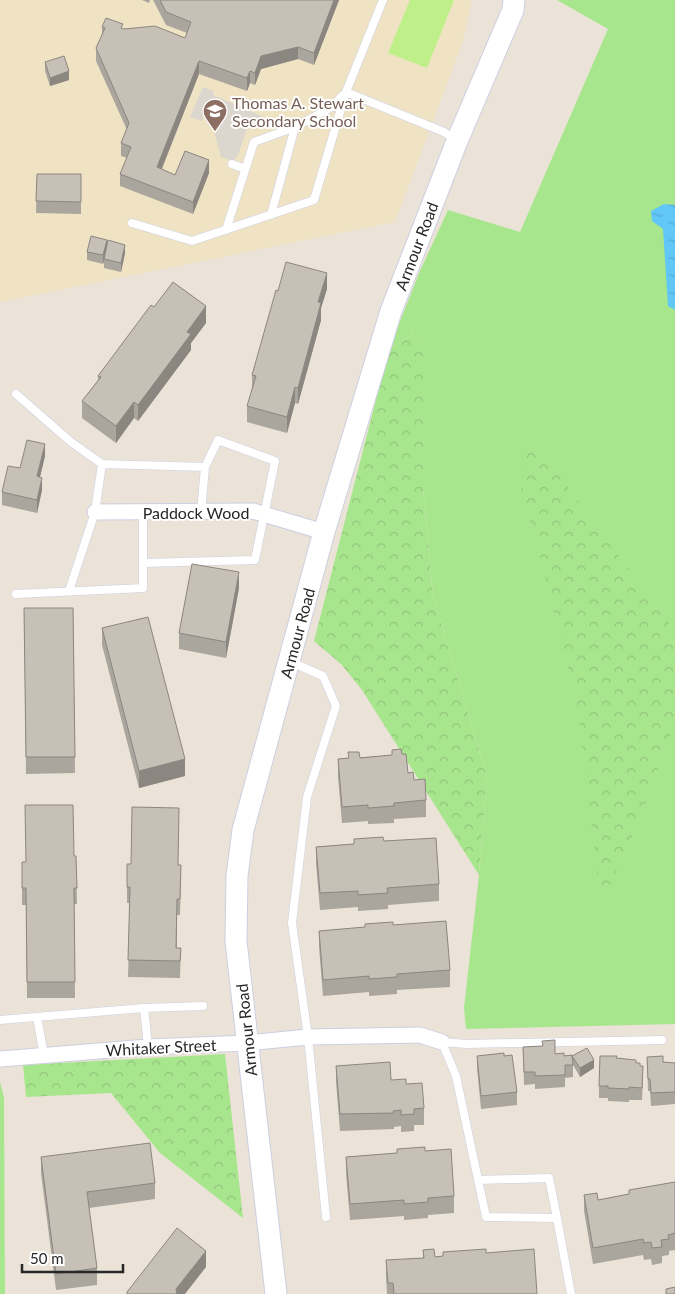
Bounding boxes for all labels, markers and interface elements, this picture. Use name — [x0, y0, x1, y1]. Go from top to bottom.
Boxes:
place label: Thomas A. Stewart Secondary School — [232, 93, 364, 130]
school or university icon: Thomas A. Stewart Secondary School — [202, 98, 228, 132]
street label: Armour Road — [390, 199, 442, 293]
street label: Paddock Wood — [143, 503, 249, 522]
street label: Armour Road — [276, 586, 318, 680]
street label: Armour Road — [232, 983, 260, 1077]
street label: Whitaker Street — [105, 1035, 217, 1059]
scale bar — [22, 1242, 124, 1274]
text: 50 m — [30, 1249, 64, 1267]

